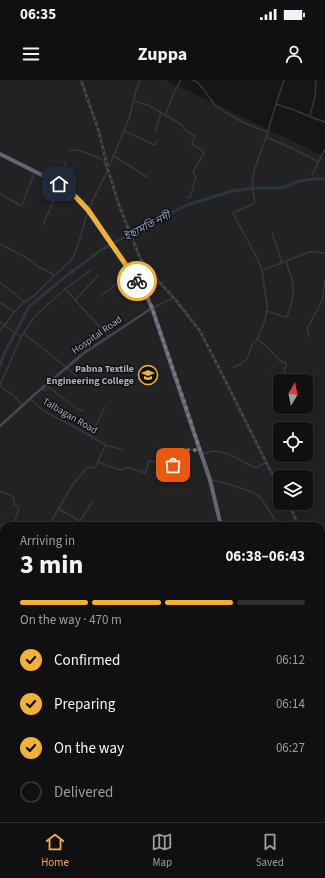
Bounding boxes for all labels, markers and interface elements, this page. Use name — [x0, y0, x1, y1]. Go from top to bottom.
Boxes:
text: 06:35 — [20, 4, 56, 25]
text: Zuppa — [138, 42, 187, 67]
icon: menu — [20, 43, 42, 65]
icon: person — [283, 43, 305, 65]
pin — [42, 167, 76, 201]
icon: home — [48, 173, 70, 195]
water label: ইছামতি নদী — [121, 207, 175, 244]
courier — [117, 261, 157, 301]
icon: bike — [126, 270, 148, 292]
street label: Hospital Road — [69, 313, 125, 357]
place label: Pabna Textile Engineering College — [46, 362, 134, 388]
school or university icon: Pabna Textile Engineering College — [137, 364, 159, 386]
north arrow — [273, 374, 313, 414]
map controls — [273, 374, 313, 510]
street label: Talbagan Road — [40, 395, 100, 437]
button: locate — [273, 422, 313, 462]
pin — [156, 448, 190, 482]
icon: bag — [162, 454, 184, 476]
button: layers — [273, 470, 313, 510]
text: Arriving in — [20, 532, 75, 550]
text: 3 min — [20, 546, 83, 583]
text: 06:38–06:43 — [225, 546, 305, 567]
text: On the way · 470 m — [20, 611, 122, 629]
icon: check — [20, 649, 42, 671]
text: Confirmed — [54, 650, 120, 671]
text: 06:12 — [276, 651, 305, 669]
icon: check — [20, 693, 42, 715]
text: Preparing — [54, 694, 115, 715]
text: 06:14 — [276, 695, 305, 713]
icon: check — [20, 737, 42, 759]
text: On the way — [54, 738, 124, 759]
text: 06:27 — [276, 739, 305, 757]
text: Delivered — [54, 782, 113, 803]
tab: Home — [41, 831, 69, 870]
tab: Map — [151, 831, 173, 870]
tab: Saved — [256, 831, 284, 870]

